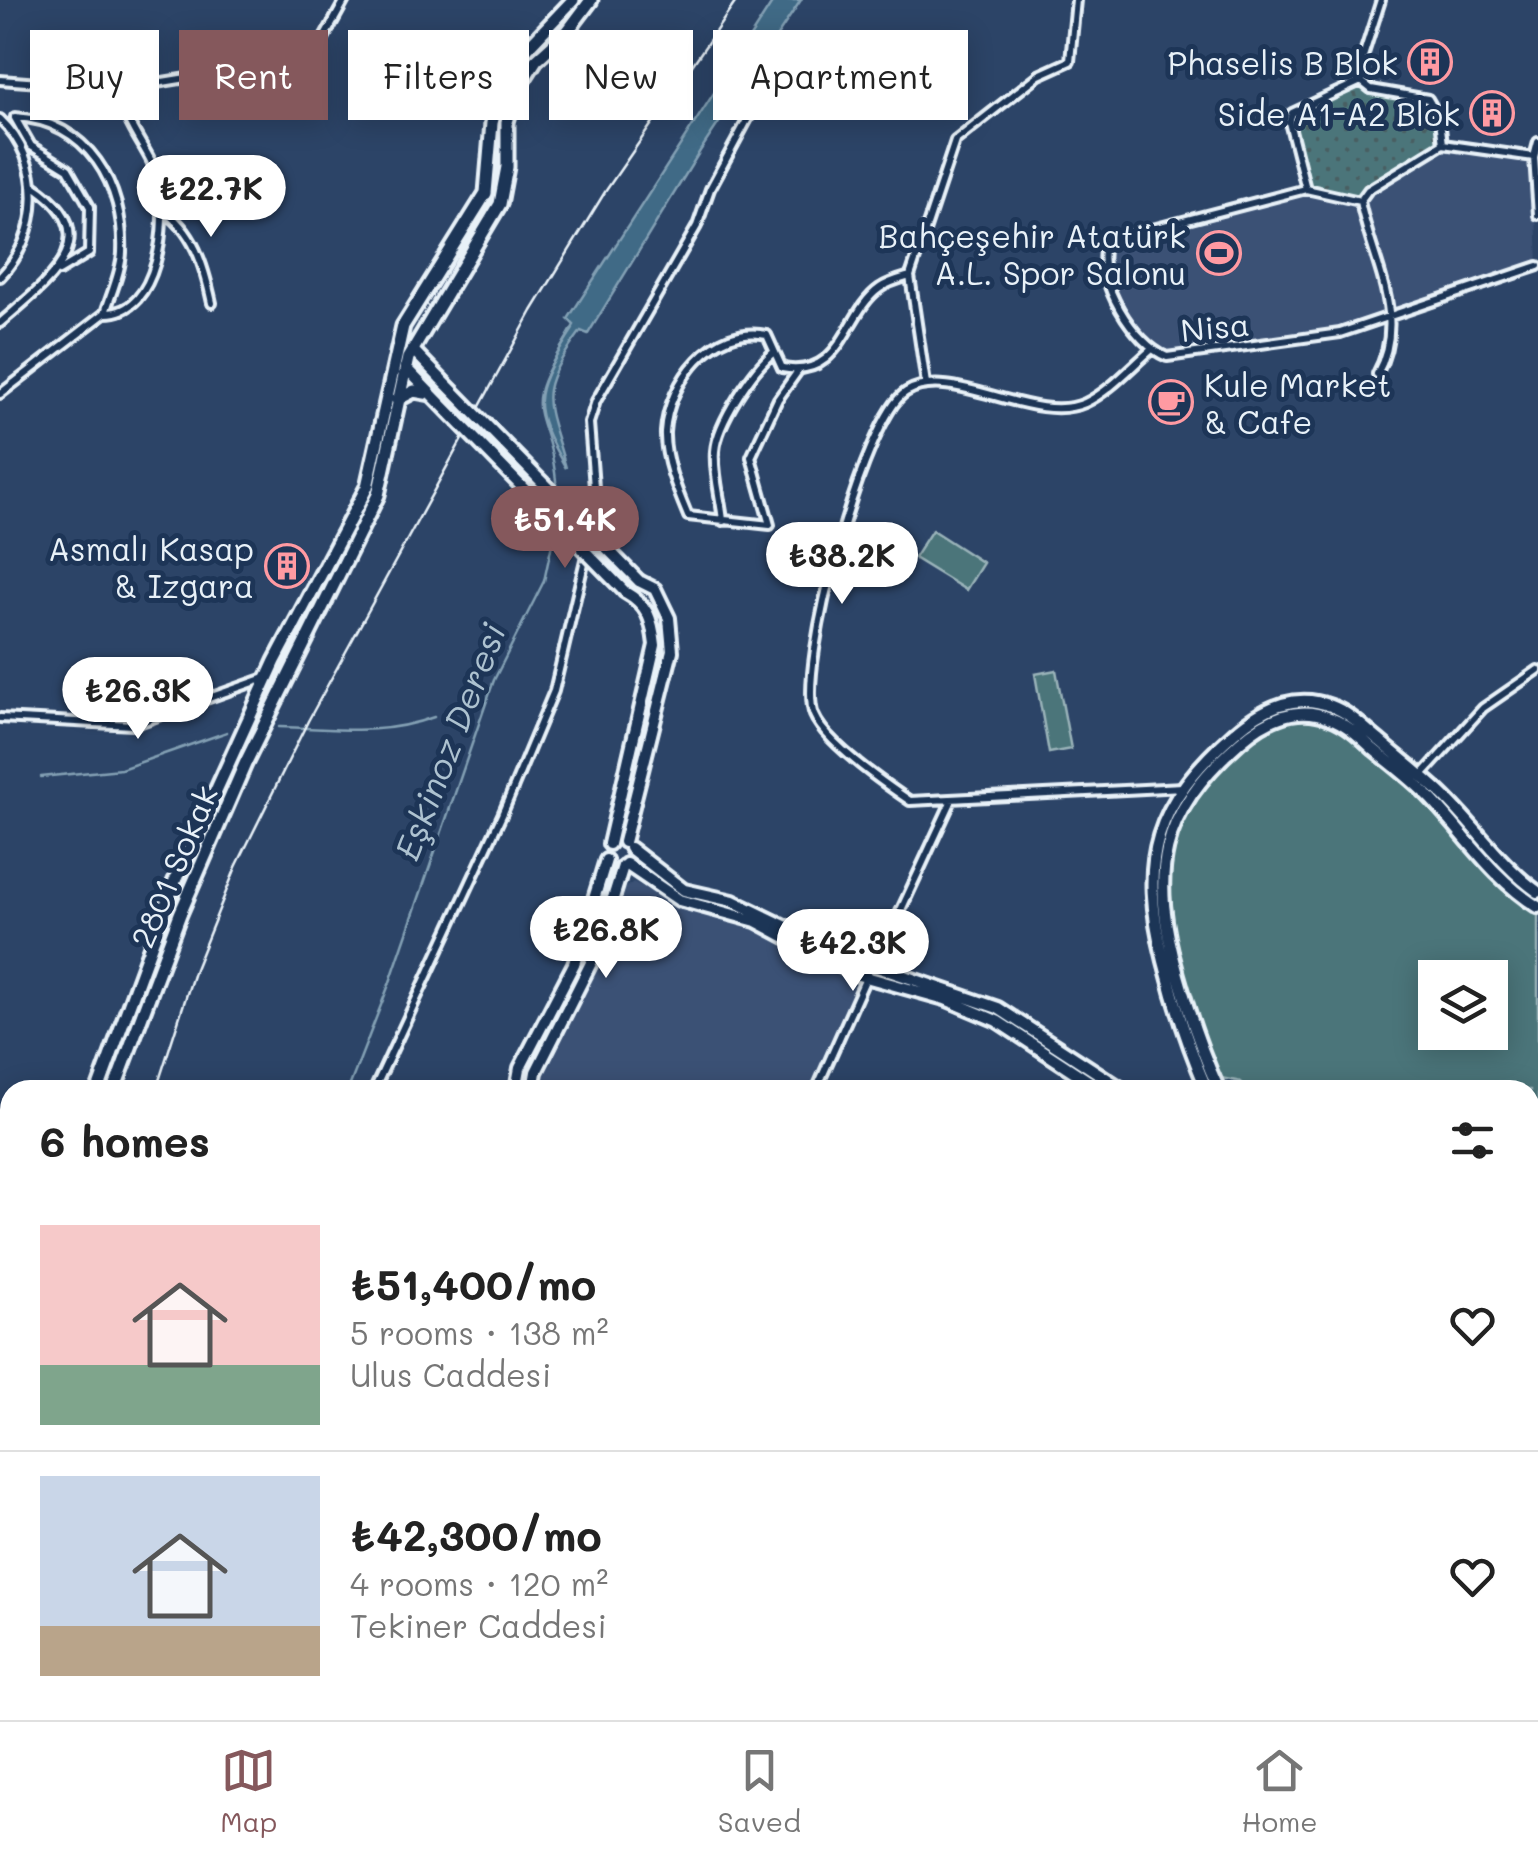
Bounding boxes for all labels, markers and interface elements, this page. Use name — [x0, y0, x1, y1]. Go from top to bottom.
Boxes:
chip: Buy — [30, 30, 159, 120]
chip: Rent — [179, 30, 328, 120]
chip: Filters — [348, 30, 529, 120]
chip: New — [549, 30, 693, 120]
chip: Apartment — [713, 30, 968, 120]
building icon: Phaselis B Blok — [1407, 39, 1453, 85]
place label: Phaselis B Blok — [1168, 41, 1398, 83]
building icon: Side A1-A2 Blok — [1469, 90, 1515, 136]
place label: Side A1-A2 Blok — [1218, 92, 1460, 134]
pin: ₺22.7K — [130, 155, 292, 240]
text: ₺22.7K — [159, 166, 263, 208]
place label: Bahçeşehir Atatürk A.L. Spor Salonu — [879, 214, 1186, 293]
sports icon: Bahçeşehir Atatürk A.L. Spor Salonu — [1196, 230, 1242, 276]
street label: Nisa — [1179, 302, 1251, 350]
place label: Kule Market & Cafe — [1204, 363, 1391, 442]
cafe icon: Kule Market & Cafe — [1148, 379, 1194, 425]
pin: ₺51.4K — [484, 486, 646, 571]
text: ₺51.4K — [513, 497, 617, 539]
pin: ₺38.2K — [761, 522, 923, 607]
place label: Asmalı Kasap & Izgara — [48, 527, 254, 606]
text: ₺38.2K — [788, 533, 896, 575]
building icon: Asmalı Kasap & Izgara — [264, 543, 310, 589]
water label: Eşkinoz Deresi — [383, 616, 515, 866]
pin: ₺26.3K — [57, 657, 219, 742]
text: ₺26.3K — [84, 668, 192, 710]
street label: 2801 Sokak — [120, 778, 226, 954]
pin: ₺26.8K — [525, 896, 687, 981]
text: ₺26.8K — [552, 907, 660, 949]
pin: ₺42.3K — [772, 909, 934, 994]
text: ₺42.3K — [799, 920, 907, 962]
map controls — [1418, 960, 1508, 1050]
button: layers — [1418, 960, 1508, 1050]
text: 6 homes — [40, 1113, 210, 1168]
icon: filters — [1445, 1113, 1500, 1168]
text: ₺51,400/mo — [350, 1256, 596, 1311]
icon: home — [120, 1265, 240, 1385]
icon: heart — [1445, 1298, 1500, 1353]
text: 5 rooms · 138 m² — [350, 1311, 609, 1353]
text: Ulus Caddesi — [350, 1353, 551, 1395]
text: ₺42,300/mo — [350, 1507, 602, 1562]
icon: home — [120, 1516, 240, 1636]
icon: heart — [1445, 1549, 1500, 1604]
text: 4 rooms · 120 m² — [350, 1562, 608, 1604]
text: Tekiner Caddesi — [350, 1604, 607, 1646]
tab: Map — [220, 1743, 277, 1839]
tab: Saved — [718, 1743, 801, 1839]
tab: Home — [1241, 1743, 1318, 1839]

